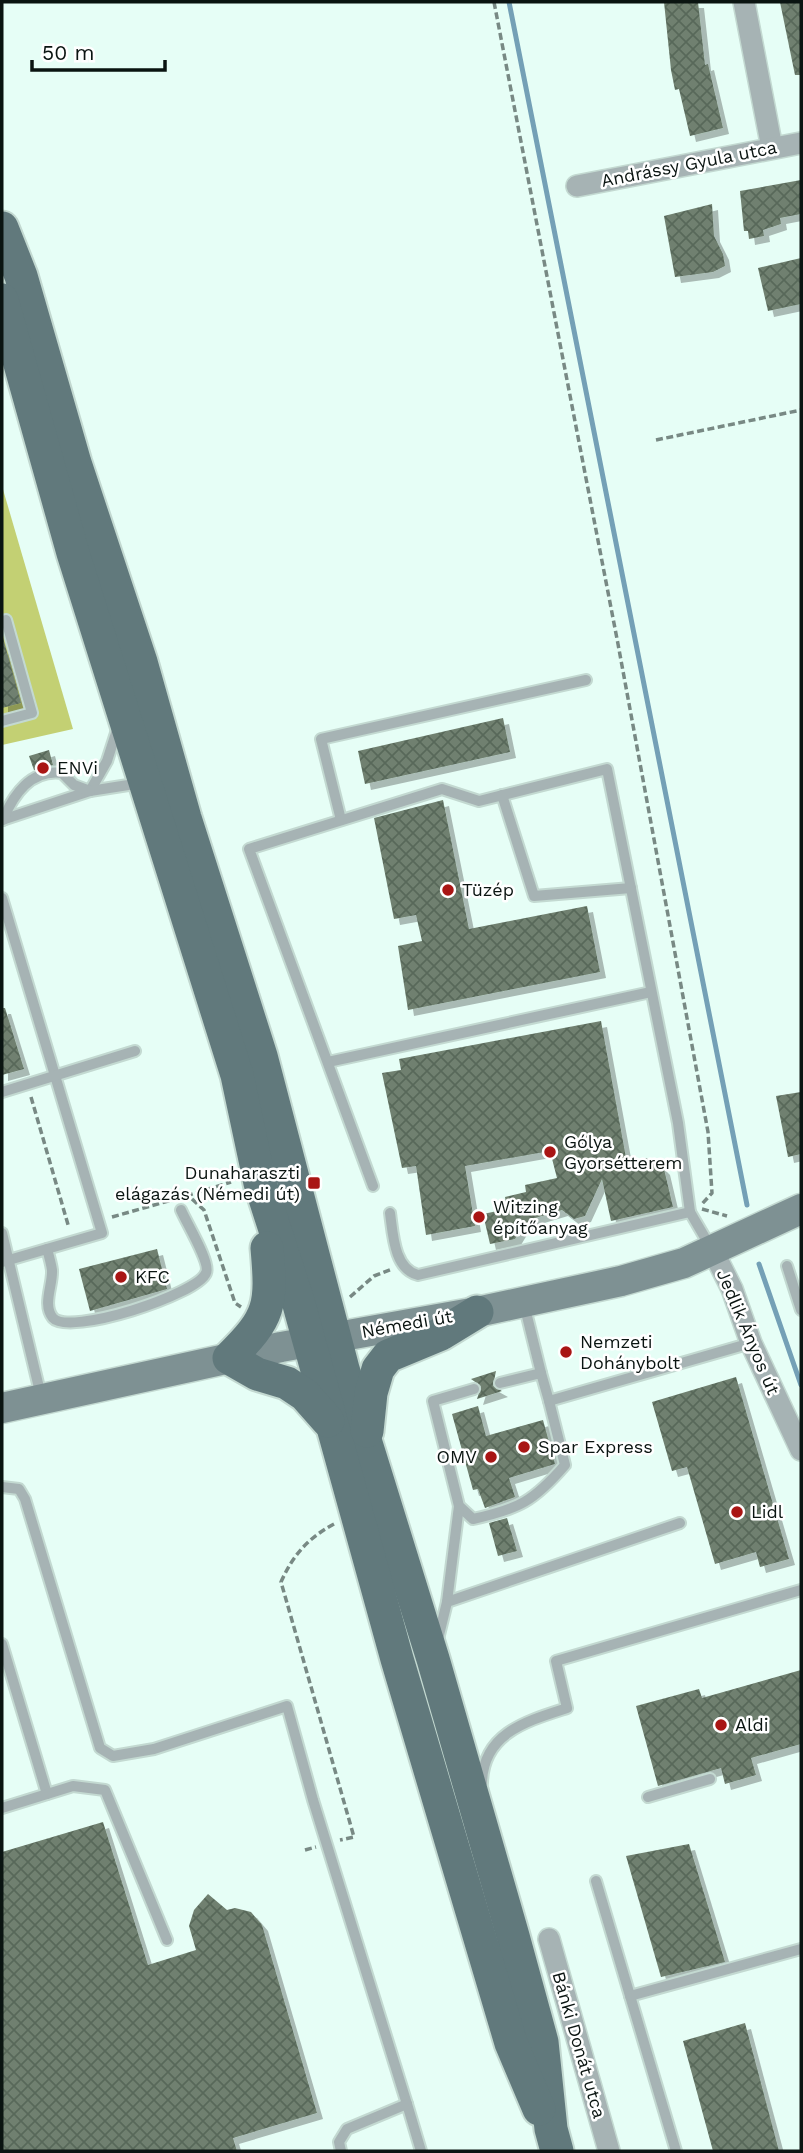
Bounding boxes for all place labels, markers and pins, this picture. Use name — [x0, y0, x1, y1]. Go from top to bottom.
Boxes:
place label: ENVi — [57, 757, 98, 778]
marker: ENVi — [35, 760, 51, 776]
place label: Tüzép — [462, 879, 514, 900]
marker: Tüzép — [440, 882, 456, 898]
place label: Gólya Gyorsétterem — [564, 1131, 682, 1173]
marker: Gólya Gyorsétterem — [542, 1144, 558, 1160]
place label: Dunaharaszti elágazás (Némedi út) — [115, 1162, 300, 1204]
marker: Dunaharaszti elágazás (Némedi út) — [306, 1175, 322, 1191]
place label: Witzing építőanyag — [493, 1196, 588, 1238]
marker: Witzing építőanyag — [471, 1209, 487, 1225]
place label: KFC — [135, 1266, 170, 1287]
marker: KFC — [113, 1269, 129, 1285]
place label: Nemzeti Dohánybolt — [580, 1331, 681, 1373]
marker: Nemzeti Dohánybolt — [558, 1344, 574, 1360]
place label: Spar Express — [538, 1436, 653, 1457]
marker: Spar Express — [516, 1439, 532, 1455]
place label: OMV — [437, 1446, 477, 1467]
marker: OMV — [483, 1449, 499, 1465]
place label: Lidl — [751, 1501, 784, 1522]
marker: Lidl — [729, 1504, 745, 1520]
place label: Aldi — [735, 1714, 768, 1735]
marker: Aldi — [713, 1717, 729, 1733]

